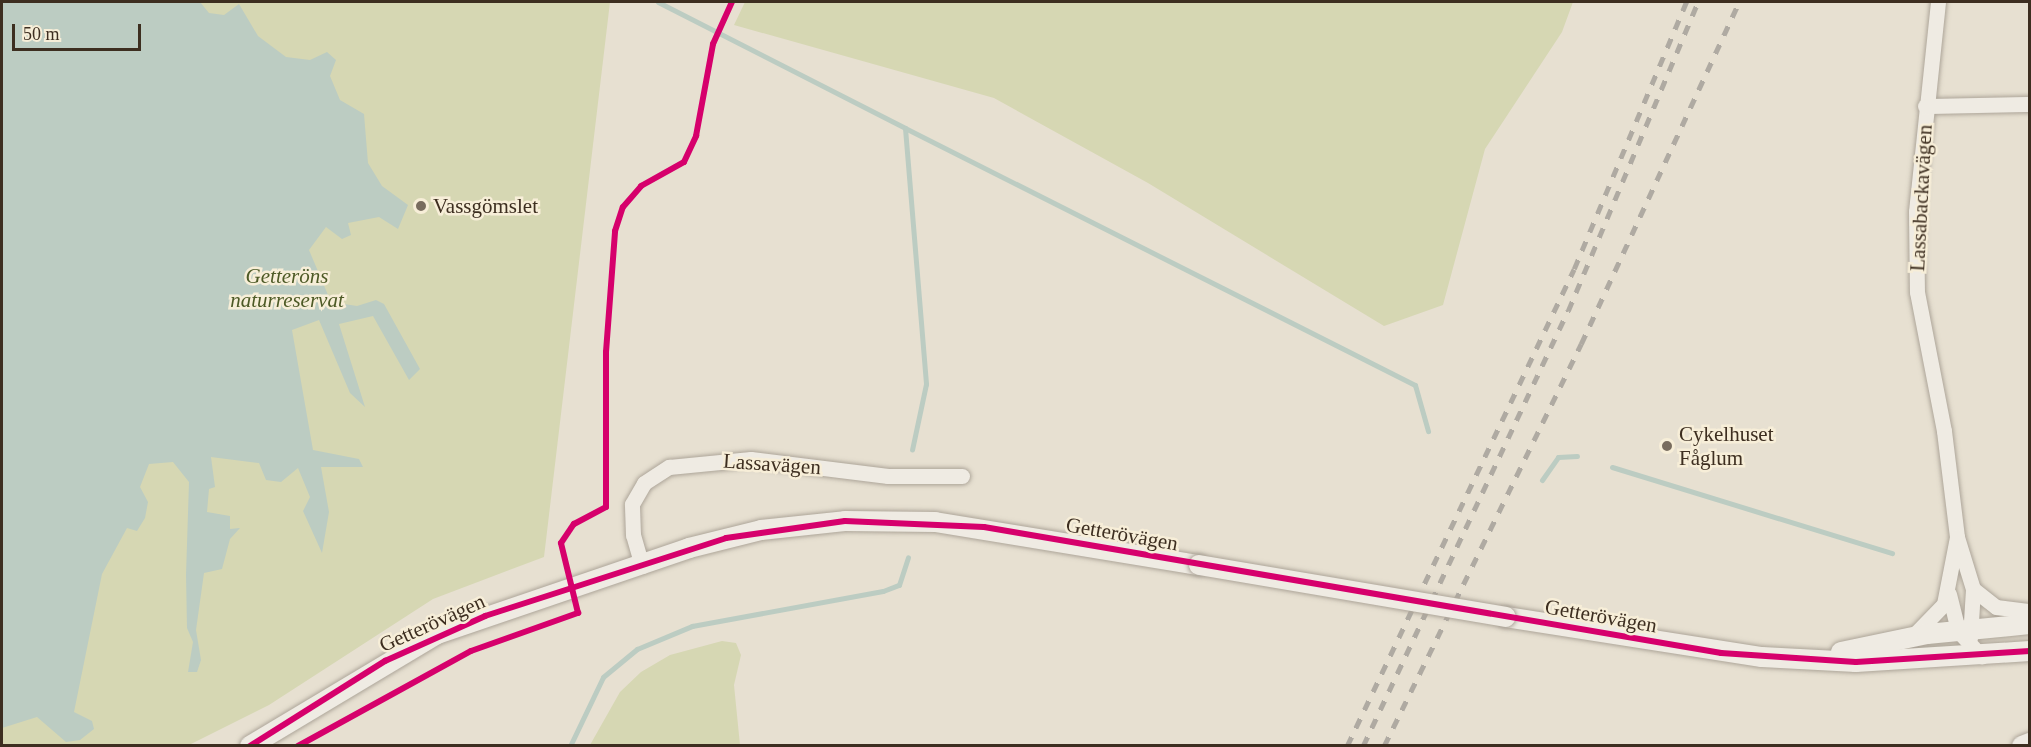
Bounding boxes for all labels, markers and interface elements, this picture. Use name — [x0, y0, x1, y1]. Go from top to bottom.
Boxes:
scale bar — [15, 12, 144, 50]
text: 50 m — [23, 24, 60, 44]
street label: Lassabackavägen — [1905, 124, 1937, 272]
place label: Vassgömslet — [433, 193, 538, 219]
marker: Vassgömslet — [414, 199, 428, 213]
park label: Getteröns naturreservat — [230, 263, 344, 313]
place label: Cykelhuset Fåglum — [1679, 421, 1773, 471]
marker: Cykelhuset Fåglum — [1660, 439, 1674, 453]
street label: Lassavägen — [722, 448, 822, 480]
street label: Getterövägen — [1064, 512, 1180, 556]
street label: Getterövägen — [375, 588, 489, 658]
street label: Getterövägen — [1543, 594, 1659, 638]

